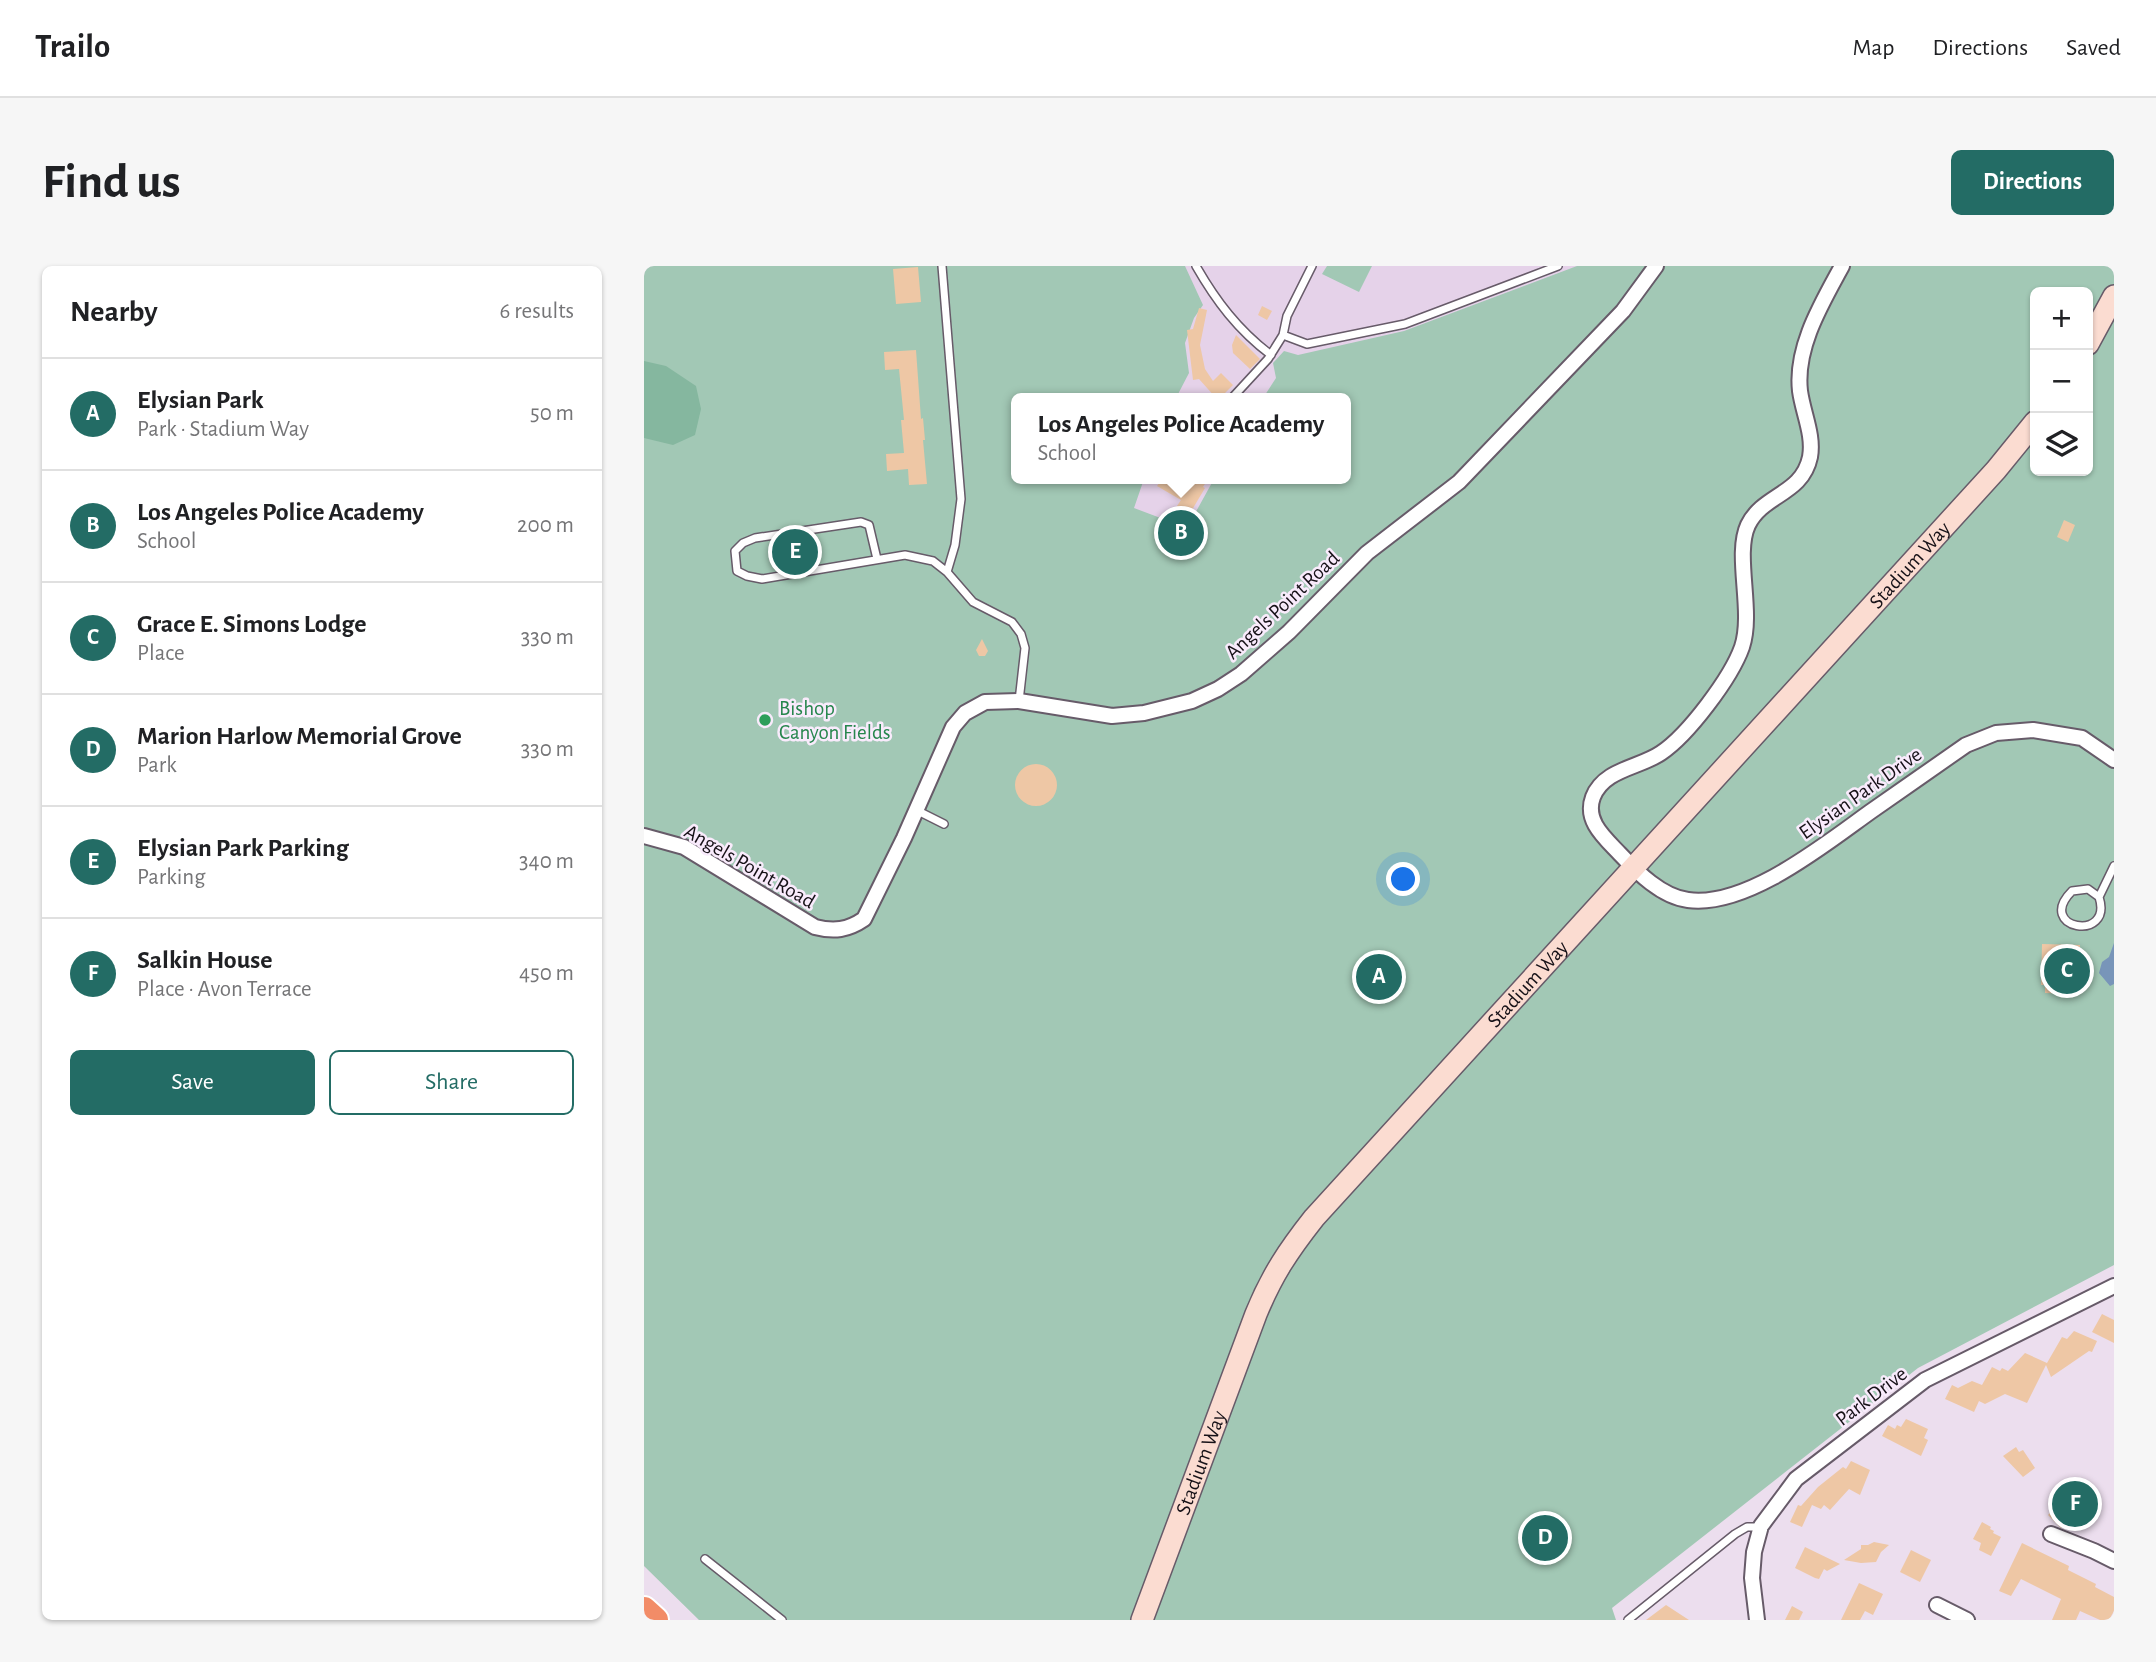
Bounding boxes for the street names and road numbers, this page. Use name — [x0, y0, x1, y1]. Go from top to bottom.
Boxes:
street label: Stadium Way — [1865, 518, 1954, 613]
street label: Angels Point Road — [1221, 547, 1343, 663]
street label: Elysian Park Drive — [1795, 743, 1925, 843]
street label: Angels Point Road — [681, 821, 819, 912]
street label: Stadium Way — [1483, 937, 1572, 1032]
street label: Park Drive — [1832, 1363, 1911, 1430]
street label: Stadium Way — [1172, 1408, 1230, 1518]

